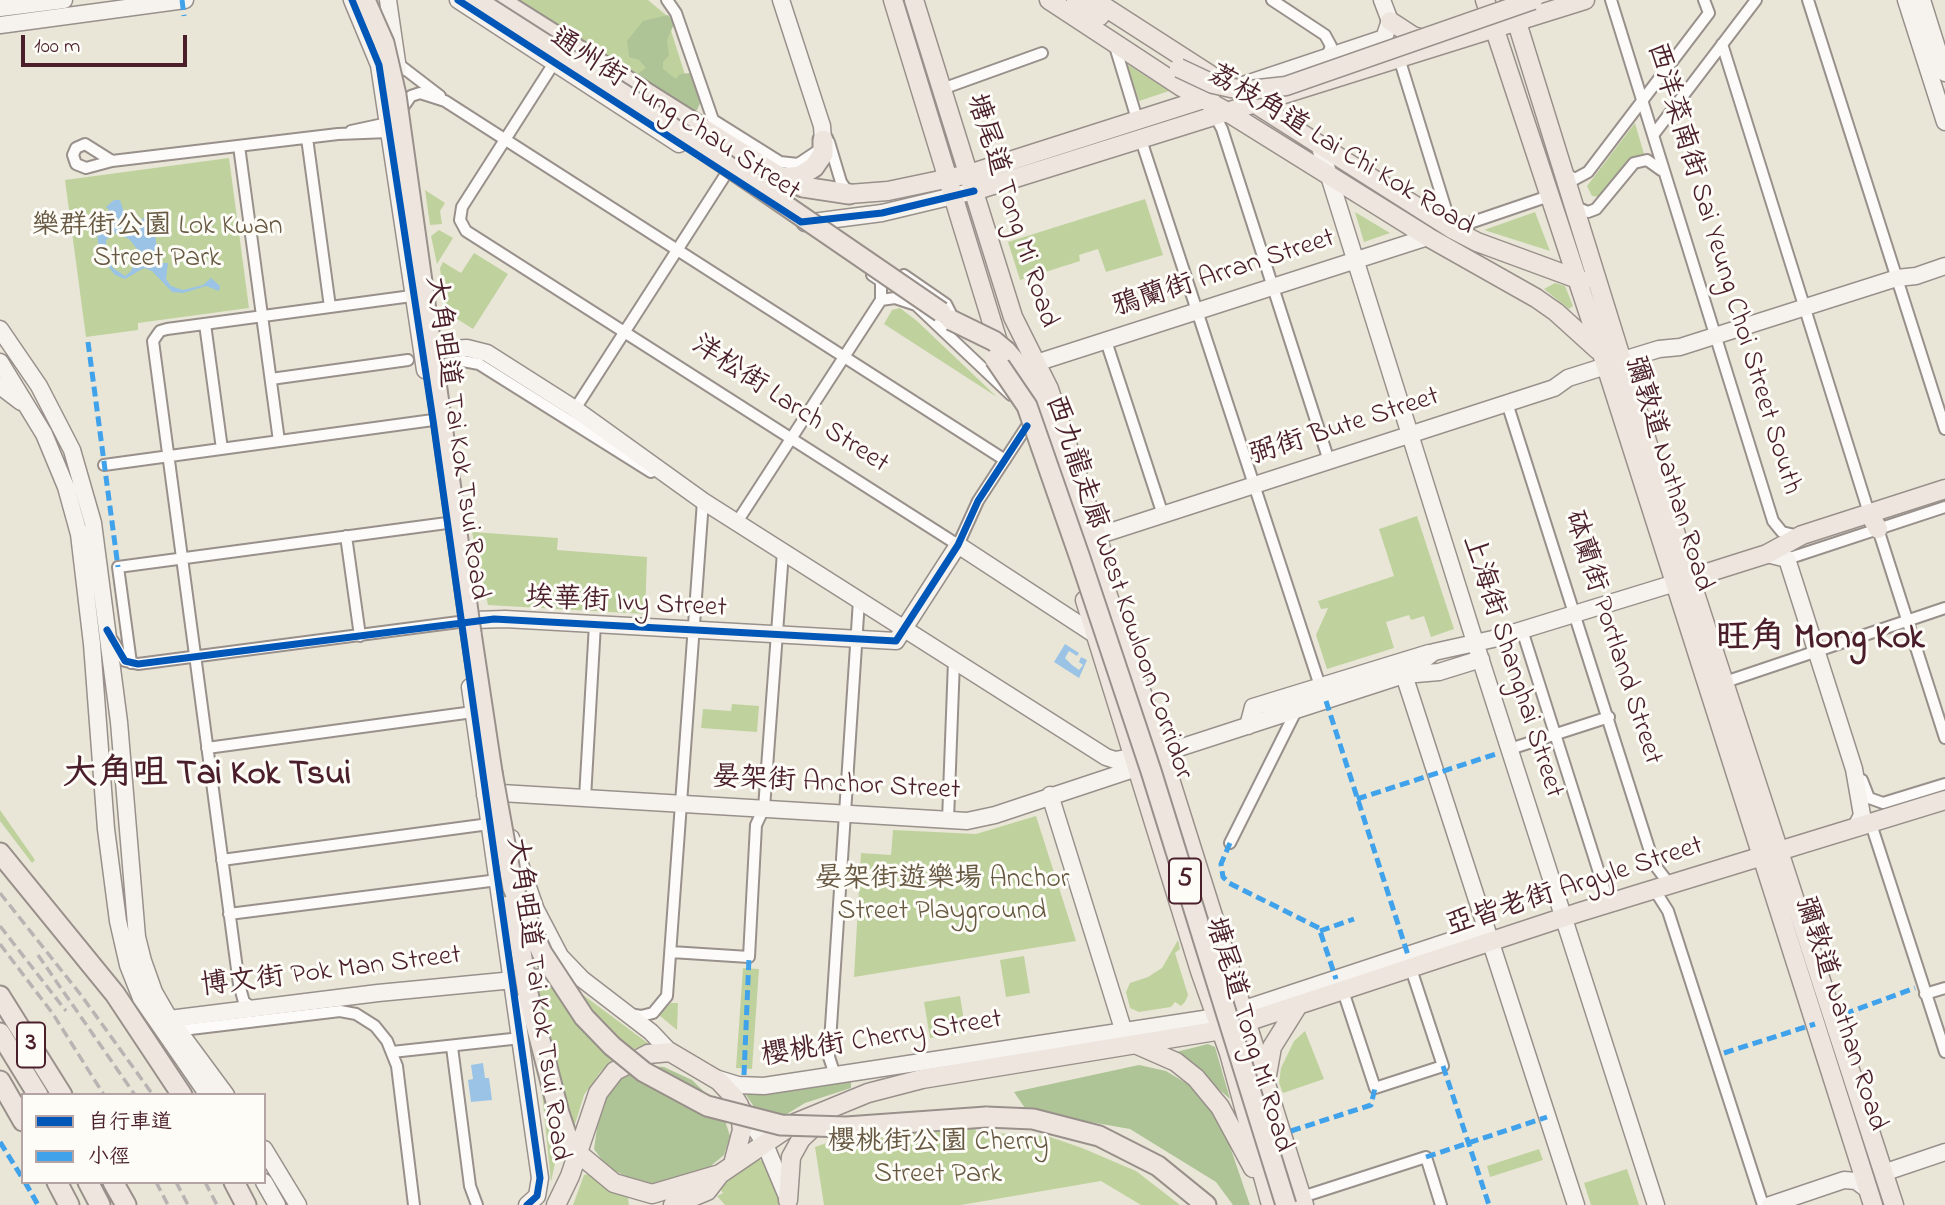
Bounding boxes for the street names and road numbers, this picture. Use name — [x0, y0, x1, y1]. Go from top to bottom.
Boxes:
street label: 通州街 Tung Chau Street — [542, 22, 806, 210]
street label: 西洋菜南街 Sai Yeung Choi Street South — [1637, 39, 1807, 499]
street label: 荔枝角道 Lai Chi Kok Road — [1201, 59, 1479, 245]
street label: 塘尾道 Tong Mi Road — [956, 90, 1064, 332]
street label: 鴉蘭街 Arran Street — [1108, 223, 1340, 327]
street label: 大角咀道 Tai Kok Tsui Road — [416, 274, 494, 602]
street label: 洋松街 Larch Street — [684, 330, 894, 482]
street label: 彌敦道 Nathan Road — [1615, 352, 1719, 596]
street label: 弼街 Bute Street — [1246, 382, 1444, 474]
street label: 西九龍走廊 West Kowloon Corridor — [1035, 392, 1199, 784]
street label: 砵蘭街 Portland Street — [1554, 507, 1668, 769]
street label: 上海街 Shanghai Street — [1453, 532, 1569, 802]
street label: 埃華街 Ivy Street — [525, 583, 727, 627]
street label: 晏架街 Anchor Street — [711, 763, 961, 809]
street label: 亞皆老街 Argyle Street — [1442, 831, 1708, 945]
street label: 大角咀道 Tai Kok Tsui Road — [497, 835, 575, 1163]
road number: 5 — [1169, 859, 1201, 904]
street label: 彌敦道 Nathan Road — [1785, 893, 1893, 1135]
street label: 塘尾道 Tong Mi Road — [1195, 914, 1299, 1156]
street label: 博文街 Pok Man Street — [199, 940, 463, 1006]
street label: 櫻桃街 Cherry Street — [760, 1004, 1004, 1076]
road number: 3 — [17, 1022, 45, 1068]

